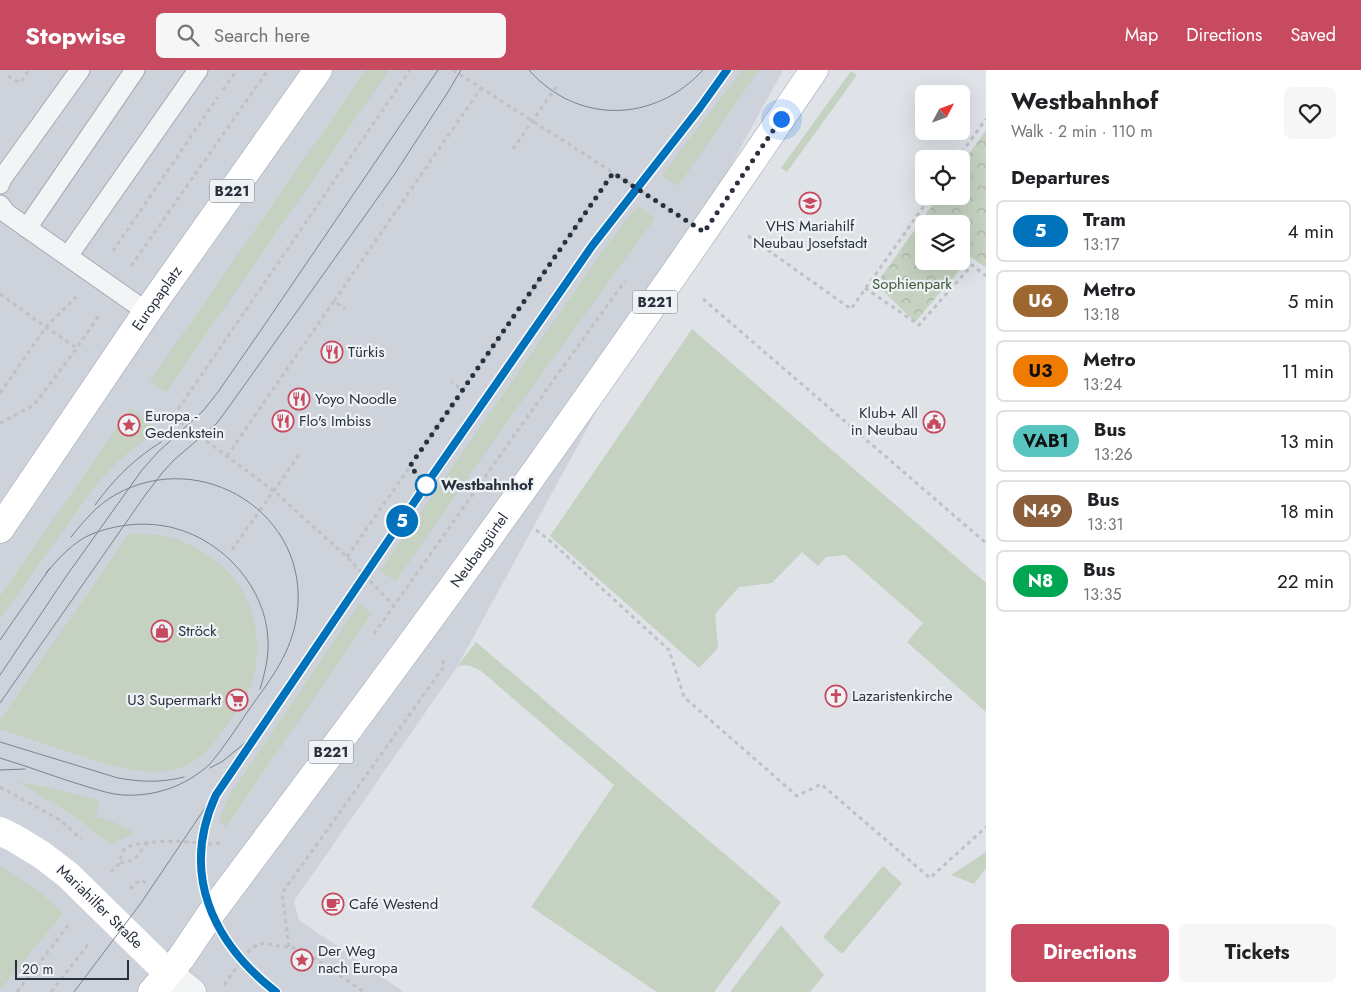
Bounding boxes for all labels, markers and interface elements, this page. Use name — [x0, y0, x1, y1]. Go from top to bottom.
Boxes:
search box — [156, 13, 506, 58]
text: Stopwise — [25, 18, 126, 53]
icon: search — [174, 21, 202, 49]
text: Search here — [214, 22, 310, 49]
text: Map — [1125, 22, 1158, 48]
text: Directions — [1186, 22, 1262, 48]
text: Saved — [1290, 22, 1336, 48]
text: Westbahnhof — [1011, 83, 1158, 118]
north arrow — [915, 85, 970, 140]
map controls — [915, 85, 970, 270]
button: heart — [1284, 87, 1336, 139]
your location — [769, 107, 794, 132]
text: Walk · 2 min · 110 m — [1011, 120, 1153, 143]
button: locate — [915, 150, 970, 205]
text: Departures — [1011, 164, 1110, 191]
road number: B221 — [210, 180, 254, 202]
school or university icon: VHS Mariahilf Neubau Josefstadt — [798, 191, 822, 215]
text: Tram — [1083, 206, 1126, 233]
place label: VHS Mariahilf Neubau Josefstadt — [753, 215, 868, 254]
button: layers — [915, 215, 970, 270]
text: 5 — [1035, 218, 1046, 244]
text: 4 min — [1287, 218, 1334, 245]
text: 13:17 — [1083, 233, 1119, 256]
street label: Europaplatz — [126, 261, 187, 335]
park label: Sophienpark — [872, 273, 952, 295]
text: Metro — [1083, 276, 1136, 303]
text: U6 — [1028, 288, 1053, 314]
text: 5 min — [1288, 288, 1334, 315]
road number: B221 — [632, 290, 678, 313]
text: 13:18 — [1083, 303, 1120, 326]
restaurant icon: Türkis — [320, 340, 344, 364]
place label: Türkis — [348, 341, 385, 363]
text: Metro — [1083, 346, 1136, 373]
text: U3 — [1029, 358, 1052, 384]
text: 11 min — [1281, 358, 1334, 385]
text: 13:24 — [1083, 373, 1122, 396]
restaurant icon: Yoyo Noodle — [287, 387, 311, 411]
place label: Yoyo Noodle — [315, 388, 397, 410]
place label: Klub+ All in Neubau — [851, 402, 918, 441]
place label: Europa - Gedenkstein — [145, 405, 224, 444]
restaurant icon: Flo's Imbiss — [271, 409, 295, 433]
place label: Flo's Imbiss — [299, 410, 371, 432]
public building icon: Klub+ All in Neubau — [922, 410, 946, 434]
place icon: Europa - Gedenkstein — [117, 413, 141, 437]
text: Bus — [1094, 416, 1126, 443]
text: VAB1 — [1023, 428, 1069, 454]
text: 13 min — [1280, 428, 1334, 455]
text: 13:26 — [1094, 443, 1133, 466]
marker: Westbahnhof — [415, 474, 437, 496]
place label: Westbahnhof — [441, 474, 534, 496]
text: Bus — [1087, 486, 1119, 513]
text: N49 — [1023, 498, 1062, 524]
text: 18 min — [1280, 498, 1334, 525]
line badge: 5 — [386, 505, 418, 537]
text: 5 — [396, 508, 408, 534]
street label: Neubaugürtel — [445, 508, 514, 592]
text: 13:31 — [1087, 513, 1124, 536]
text: Bus — [1083, 556, 1115, 583]
text: N8 — [1028, 568, 1053, 594]
text: 22 min — [1277, 568, 1334, 595]
text: 13:35 — [1083, 583, 1122, 606]
shop icon: Ströck — [150, 619, 174, 643]
place label: Ströck — [178, 620, 217, 642]
church icon: Lazaristenkirche — [824, 684, 848, 708]
place label: Lazaristenkirche — [852, 685, 953, 707]
supermarket icon: U3 Supermarkt — [225, 688, 249, 712]
place label: U3 Supermarkt — [127, 689, 221, 711]
road number: B221 — [308, 740, 354, 764]
street label: Mariahilfer Straße — [52, 859, 148, 954]
cafe icon: Café Westend — [321, 892, 345, 916]
place label: Café Westend — [349, 893, 438, 915]
button: Directions — [1011, 924, 1169, 982]
button: Tickets — [1179, 924, 1336, 982]
place label: Der Weg nach Europa — [318, 940, 398, 979]
place icon: Der Weg nach Europa — [290, 948, 314, 972]
scale bar — [15, 957, 129, 980]
text: 20 m — [22, 959, 54, 979]

